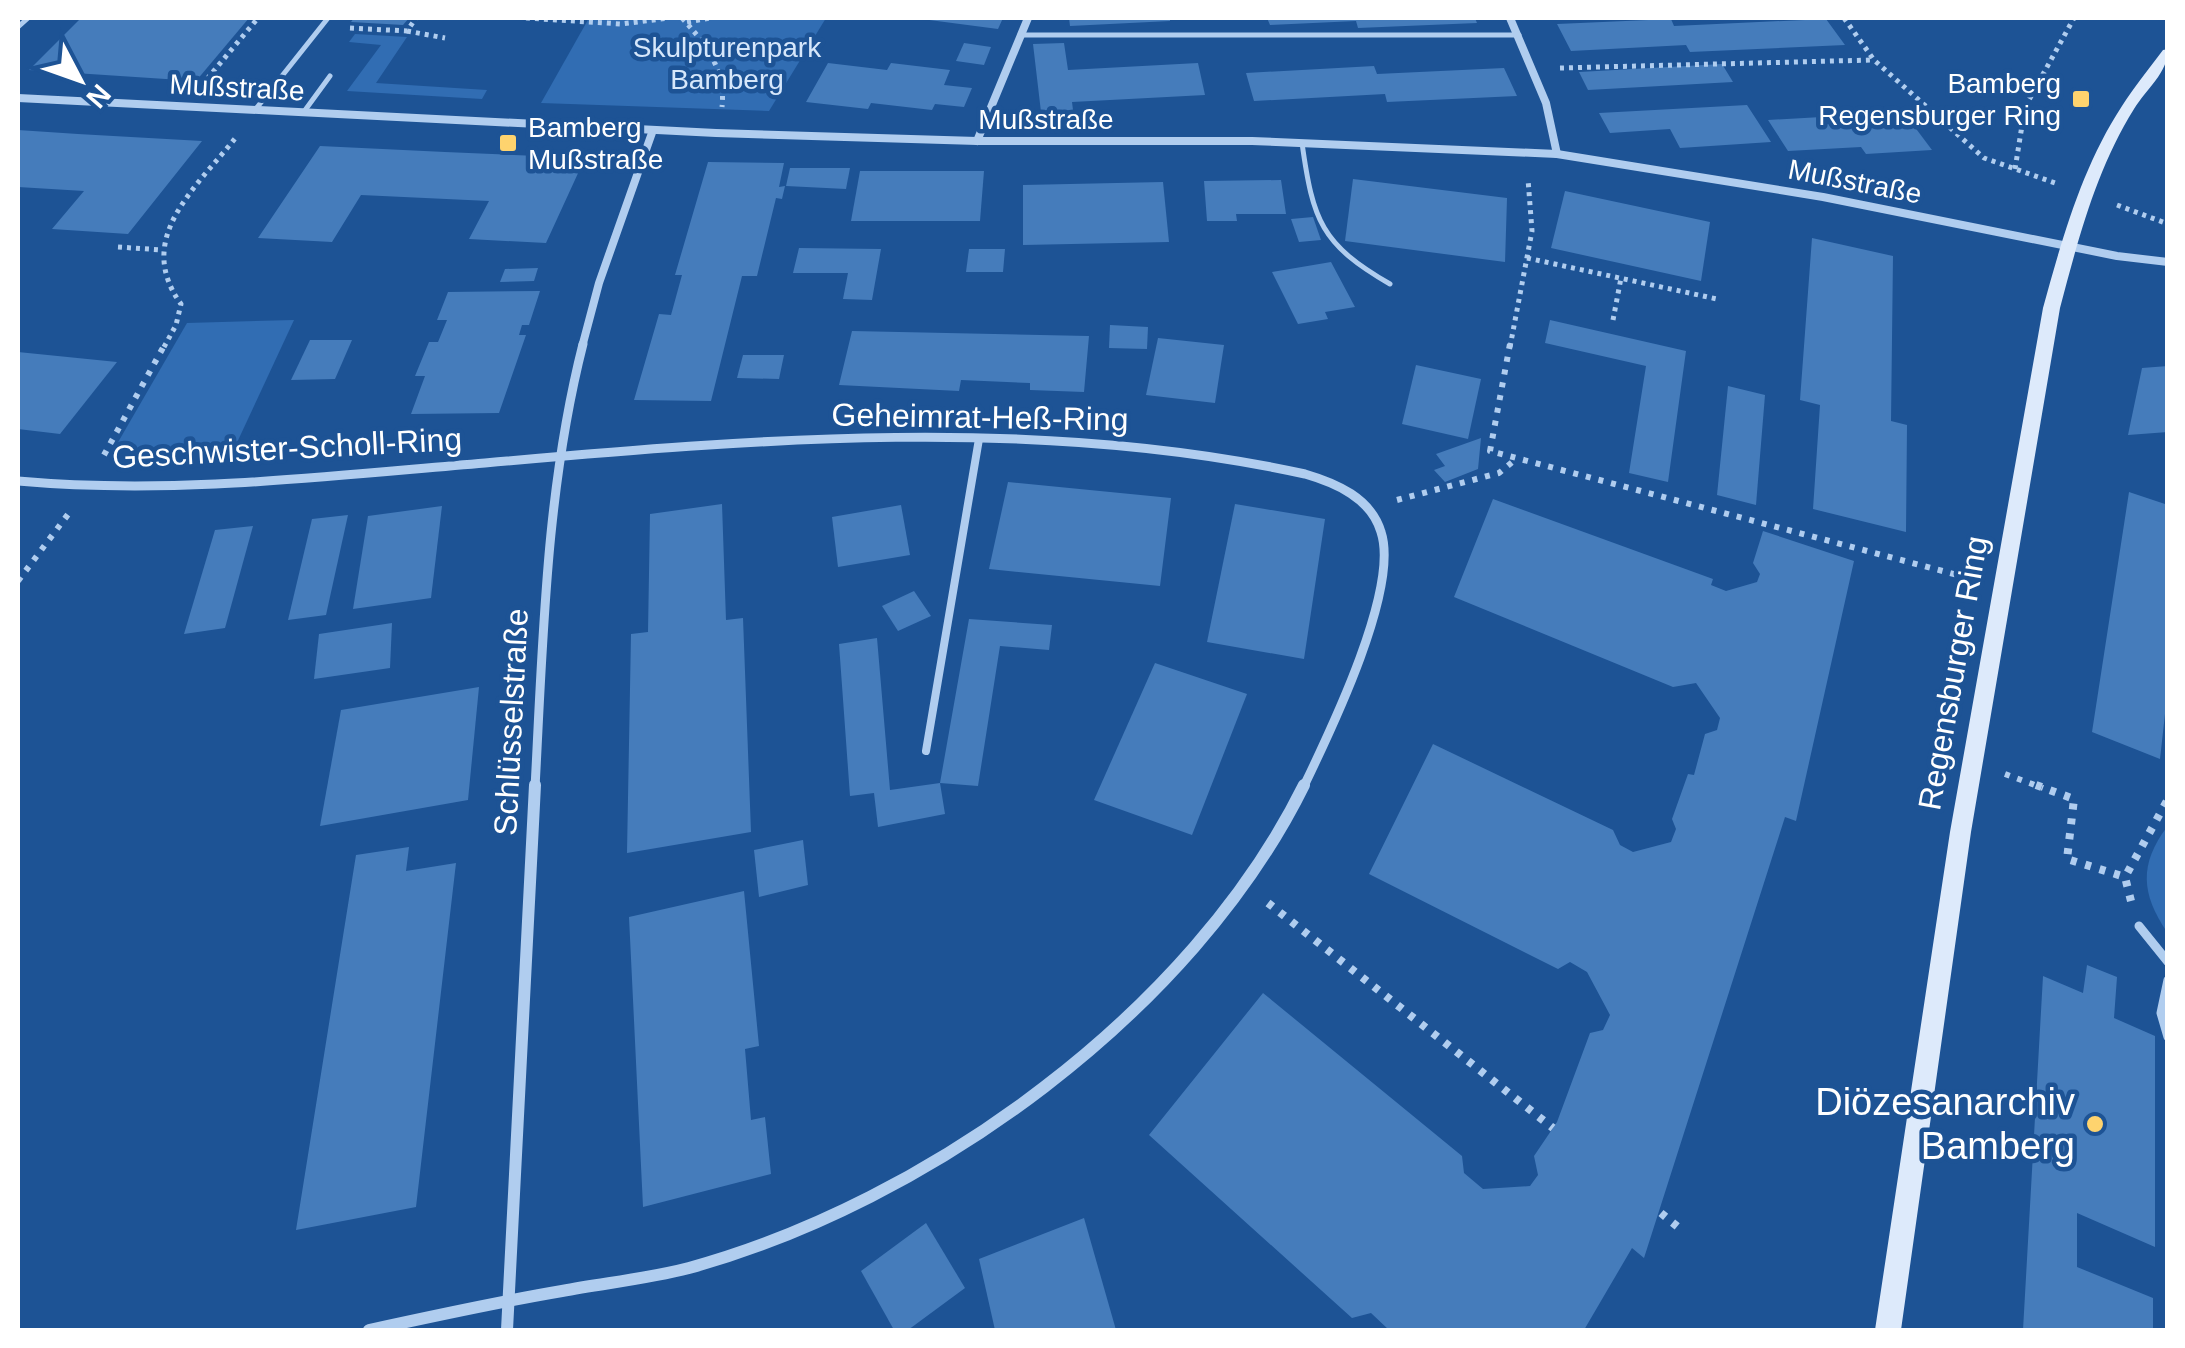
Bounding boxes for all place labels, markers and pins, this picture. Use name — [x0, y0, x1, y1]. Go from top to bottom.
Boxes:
place label: Bamberg Regensburger Ring — [1818, 68, 2061, 131]
marker: Bamberg Regensburger Ring — [2070, 88, 2092, 110]
place label: Bamberg Mußstraße — [528, 112, 663, 175]
marker: Bamberg Mußstraße — [497, 132, 519, 154]
place label: Diözesanarchiv Bamberg — [1815, 1081, 2075, 1167]
marker: Diözesanarchiv Bamberg — [2084, 1113, 2106, 1135]

